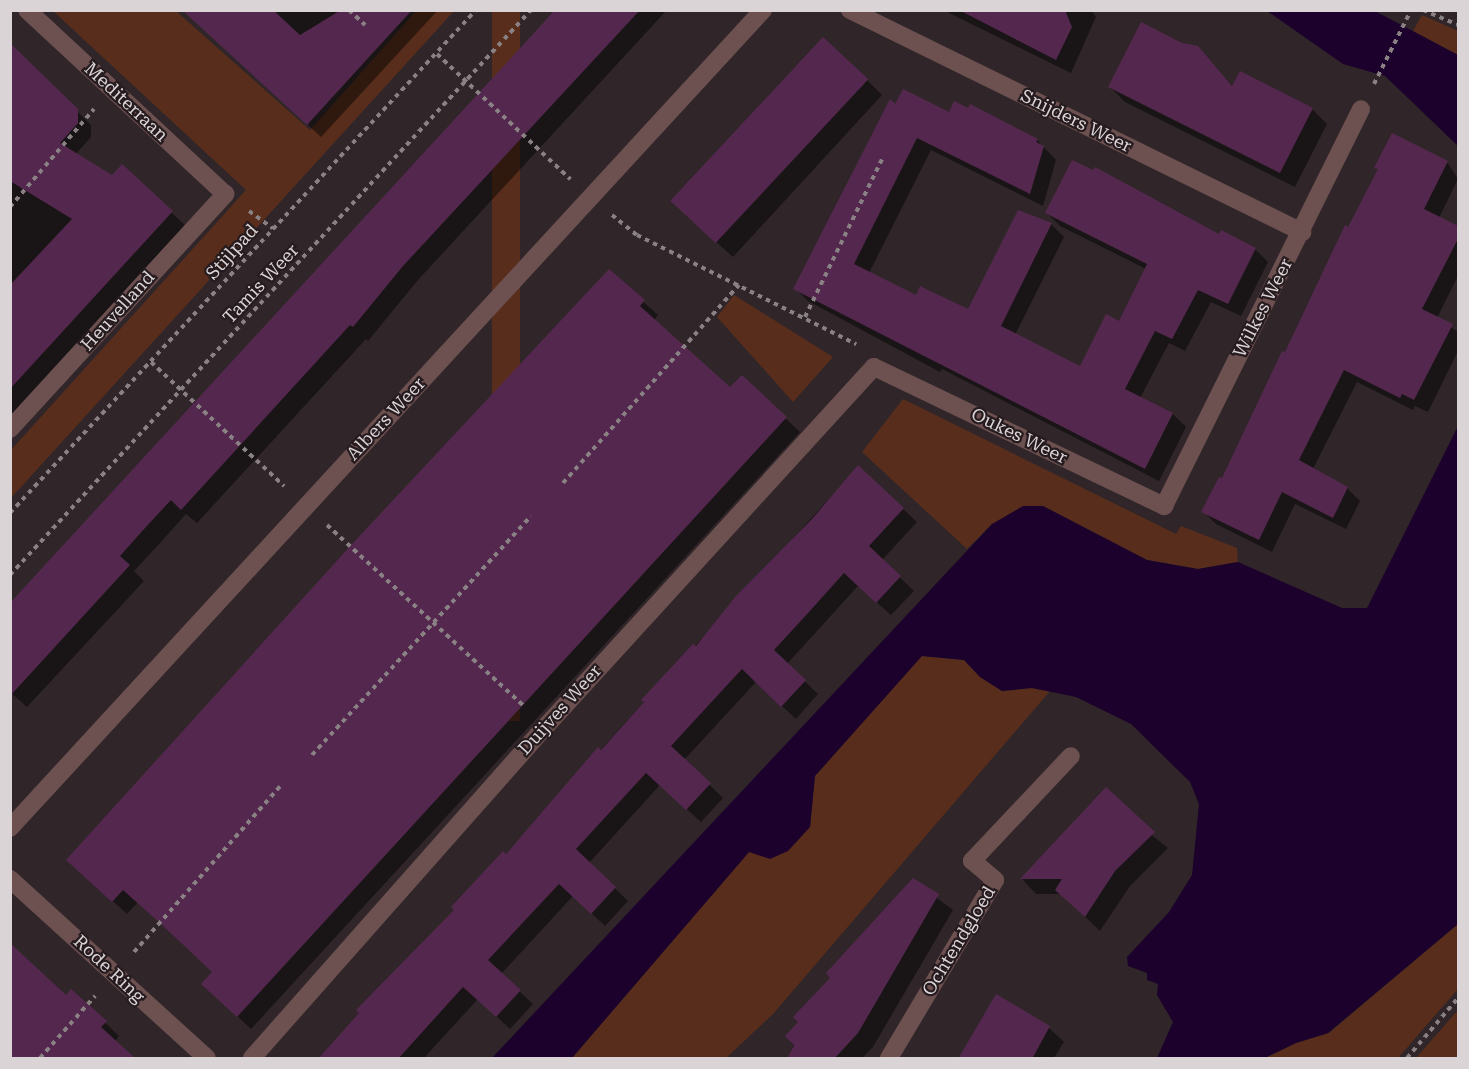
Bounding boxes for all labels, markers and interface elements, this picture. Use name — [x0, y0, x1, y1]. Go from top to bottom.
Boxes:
street label: Mediterraan — [80, 58, 172, 146]
street label: Snijders Weer — [1017, 85, 1135, 157]
street label: Stijlpad — [201, 220, 263, 284]
street label: Tamis Weer — [219, 240, 303, 328]
street label: Wilkes Weer — [1229, 255, 1297, 361]
street label: Heuvelland — [77, 267, 159, 355]
street label: Albers Weer — [342, 373, 430, 465]
street label: Oukes Weer — [967, 403, 1071, 469]
street label: Duijves Weer — [514, 660, 606, 760]
street label: Ochtendgloed — [918, 882, 1000, 1000]
street label: Rode Ring — [69, 931, 149, 1007]

